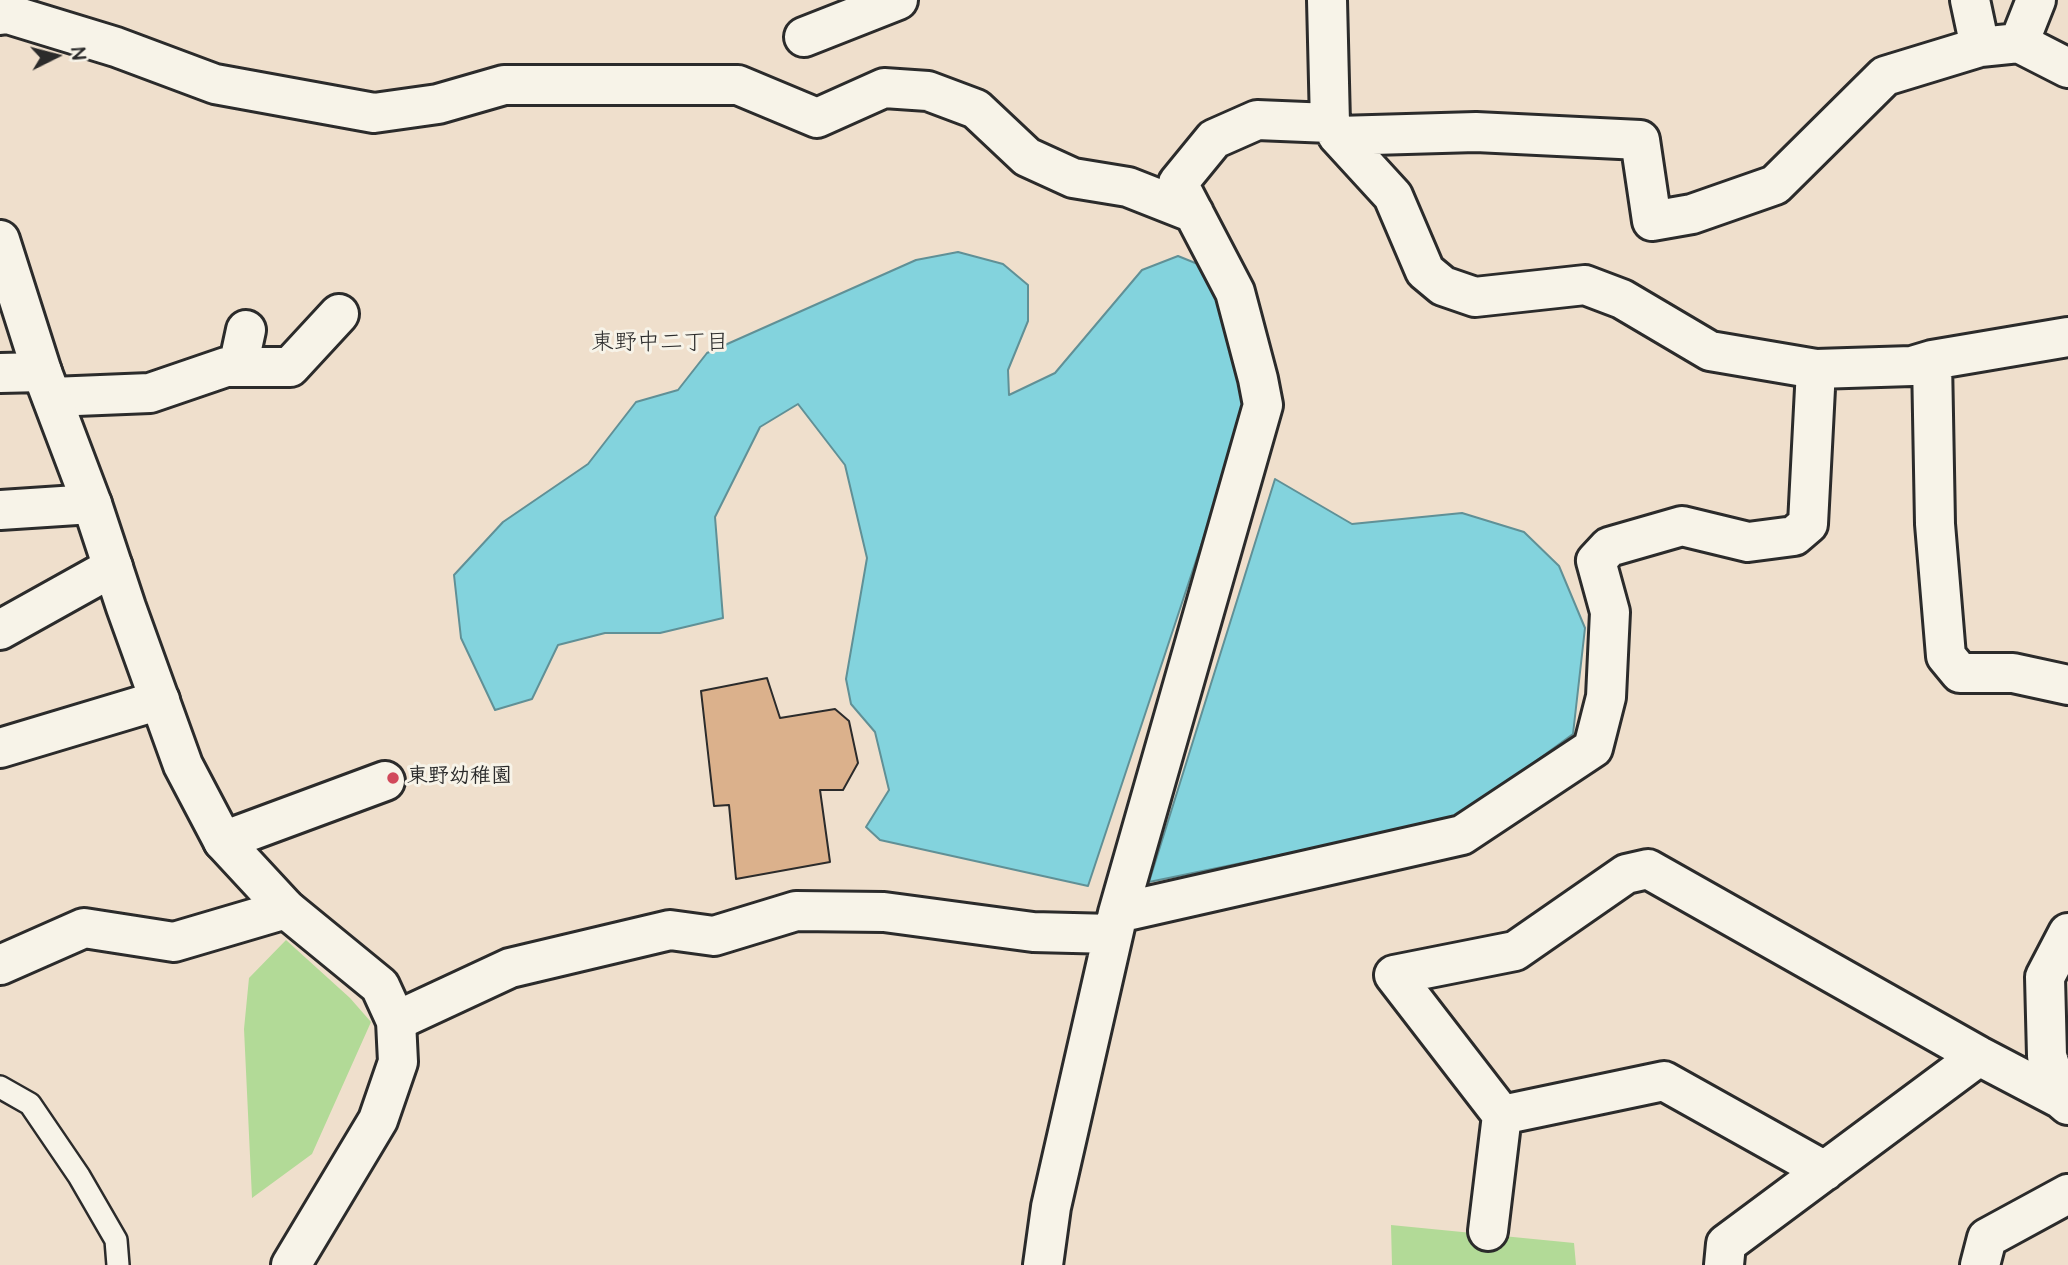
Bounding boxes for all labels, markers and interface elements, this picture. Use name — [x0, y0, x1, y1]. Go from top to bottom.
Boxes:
north arrow — [21, 21, 91, 91]
text: N — [63, 46, 91, 61]
district label: 東野中二丁目 — [591, 330, 729, 358]
place label: 東野幼稚園 — [407, 765, 512, 791]
marker: 東野幼稚園 — [385, 770, 401, 786]

